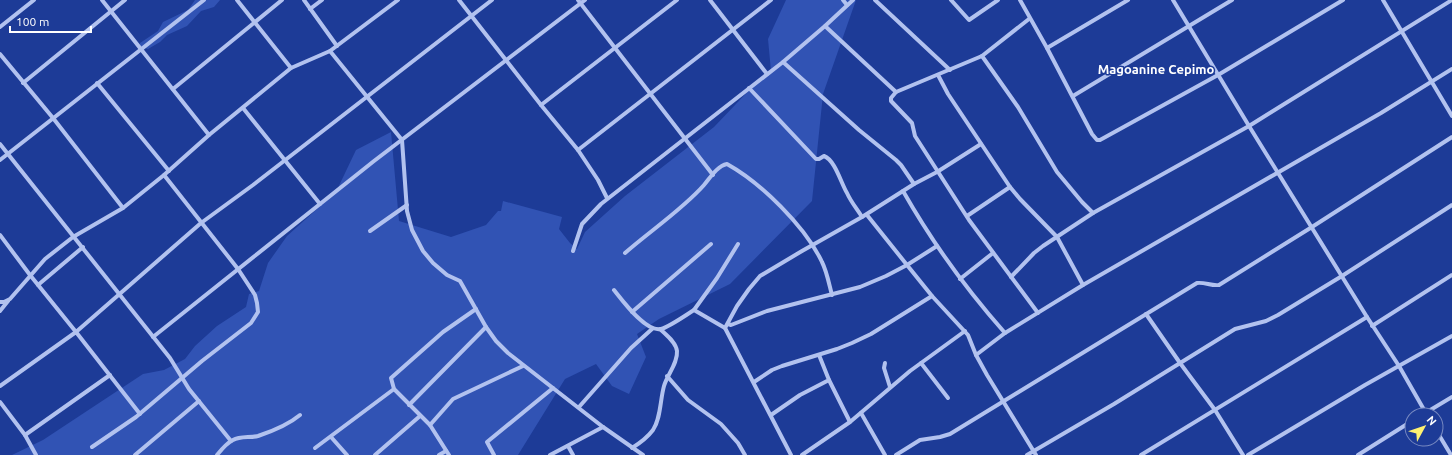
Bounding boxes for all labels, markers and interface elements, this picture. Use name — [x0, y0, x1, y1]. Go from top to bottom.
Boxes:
scale bar — [10, 8, 91, 34]
text: 100 m — [16, 15, 49, 28]
district label: Magoanine Cepimo — [1098, 62, 1215, 76]
north arrow — [1404, 407, 1444, 447]
text: N — [1424, 414, 1439, 428]

